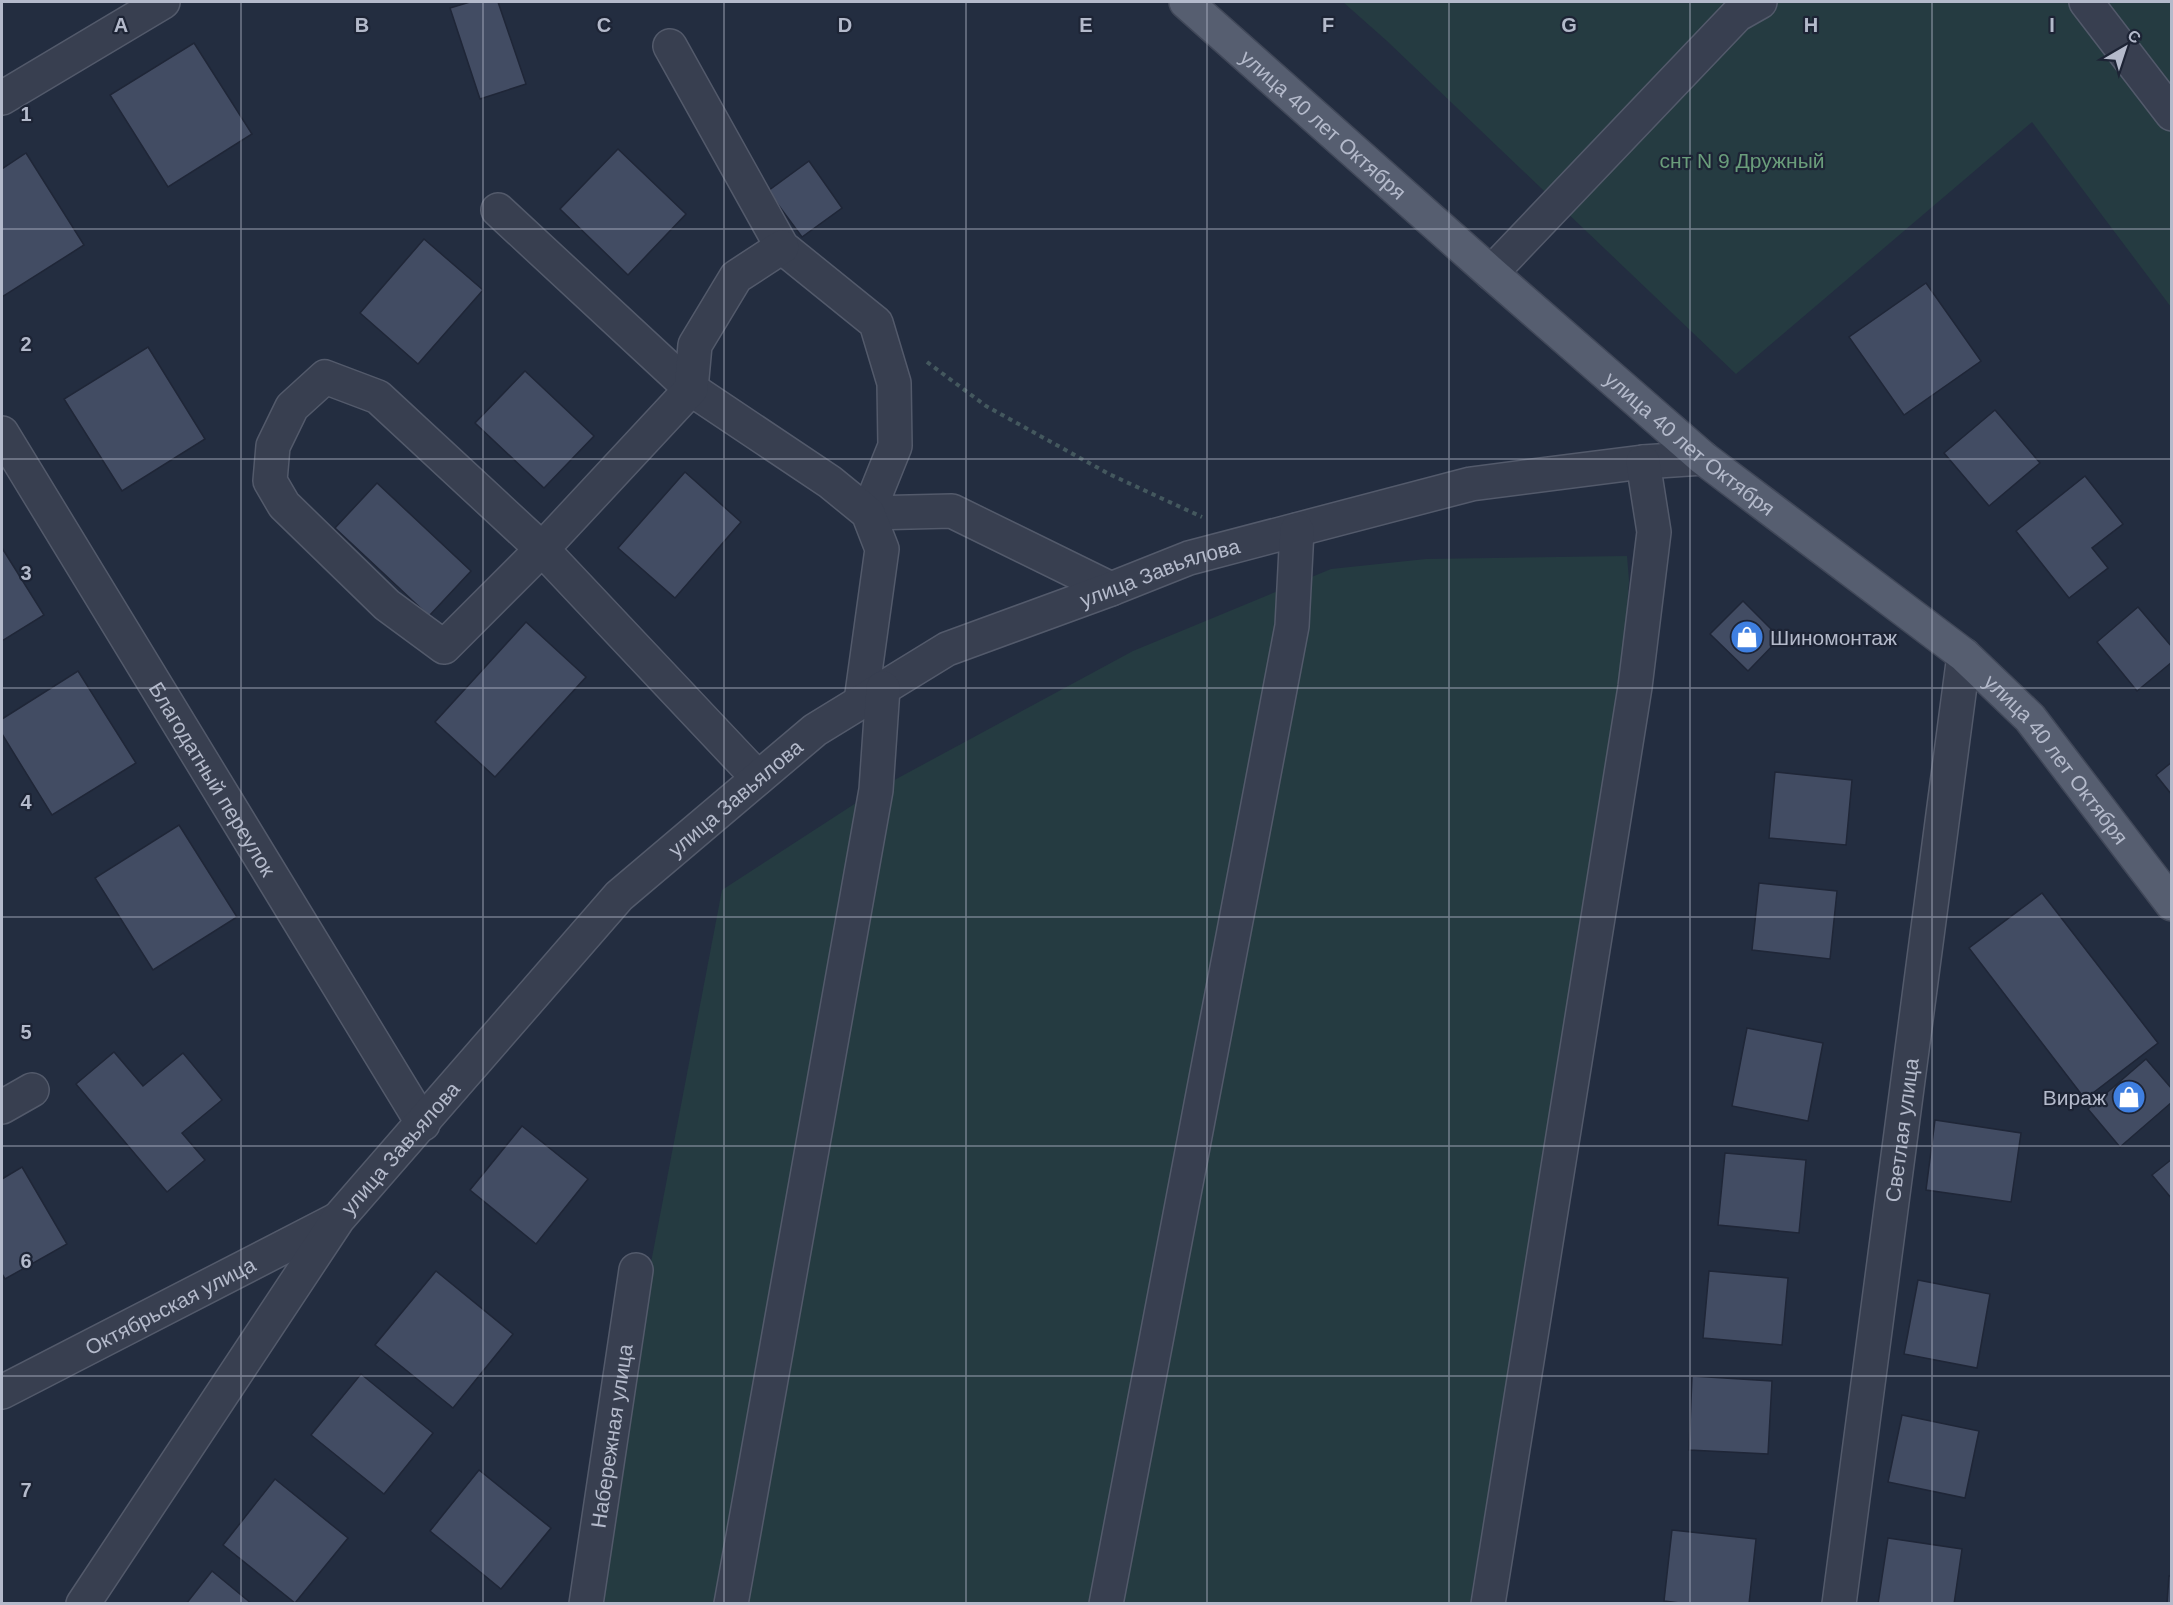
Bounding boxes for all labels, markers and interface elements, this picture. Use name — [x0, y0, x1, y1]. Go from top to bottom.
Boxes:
text: A — [114, 14, 128, 36]
text: B — [355, 14, 369, 36]
text: C — [597, 14, 611, 36]
text: D — [838, 14, 852, 36]
text: E — [1079, 14, 1093, 36]
text: F — [1322, 14, 1334, 36]
text: G — [1561, 14, 1577, 36]
text: H — [1804, 14, 1818, 36]
text: I — [2049, 14, 2055, 36]
north arrow — [2095, 18, 2155, 78]
text: С — [2124, 26, 2144, 47]
street label: улица 40 лет Октября — [1236, 45, 1411, 204]
text: 1 — [20, 103, 32, 125]
park label: снт N 9 Дружный — [1660, 149, 1824, 172]
text: 2 — [20, 333, 32, 355]
street label: улица 40 лет Октября — [1601, 367, 1780, 520]
street label: улица Завьялова — [1077, 534, 1242, 611]
text: 3 — [20, 562, 32, 584]
shop icon: Шиномонтаж — [1729, 619, 1765, 655]
place label: Шиномонтаж — [1770, 626, 1897, 649]
street label: улица 40 лет Октября — [1980, 669, 2133, 848]
street label: Благодатный переулок — [145, 678, 281, 881]
street label: улица Завьялова — [663, 734, 807, 861]
text: 4 — [20, 791, 32, 813]
text: 5 — [20, 1021, 32, 1043]
street label: Светлая улица — [1881, 1056, 1922, 1204]
street label: улица Завьялова — [336, 1077, 464, 1219]
shop icon: Вираж — [2111, 1079, 2147, 1115]
place label: Вираж — [2043, 1086, 2106, 1109]
text: 6 — [20, 1250, 32, 1272]
street label: Октябрьская улица — [81, 1252, 259, 1359]
street label: Набережная улица — [586, 1342, 636, 1529]
text: 7 — [20, 1479, 32, 1501]

